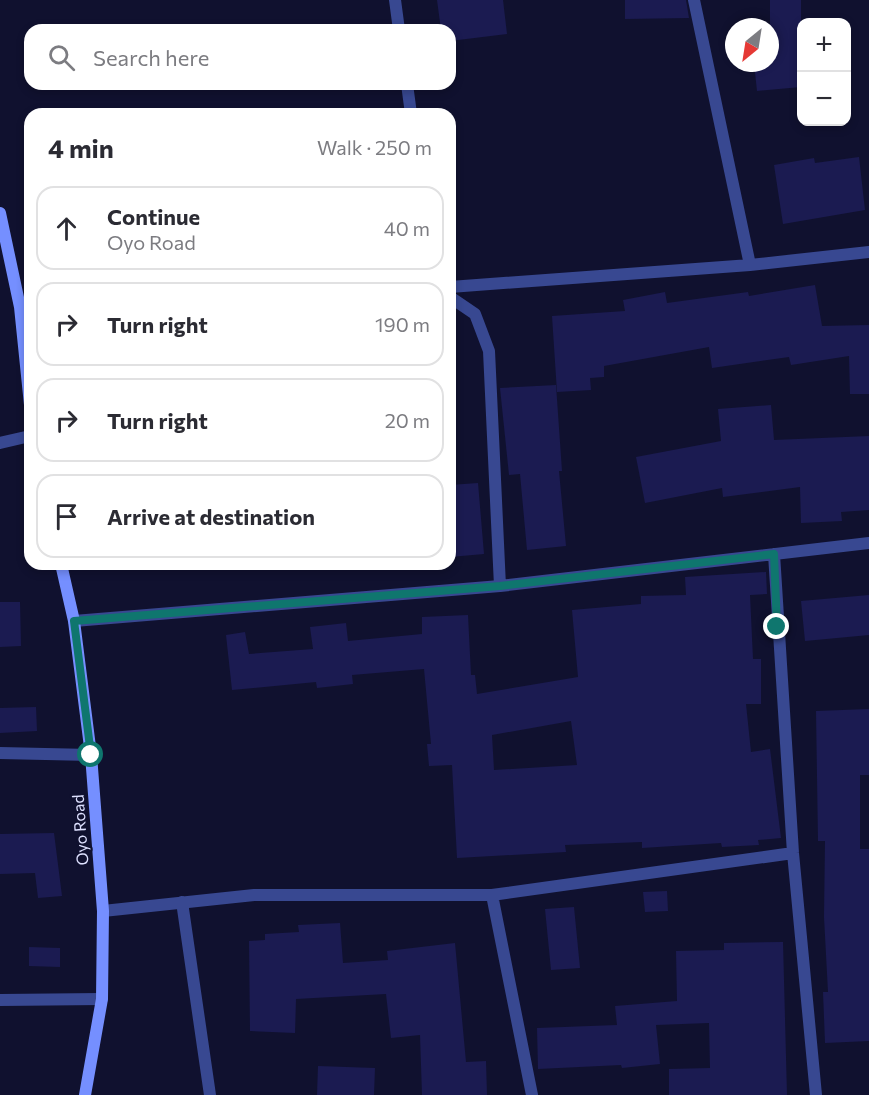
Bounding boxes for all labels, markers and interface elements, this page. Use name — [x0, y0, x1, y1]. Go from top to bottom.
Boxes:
north arrow — [725, 18, 779, 72]
map controls — [797, 18, 851, 126]
button: + — [797, 18, 851, 72]
search box — [24, 24, 456, 90]
icon: search — [45, 41, 78, 74]
text: Search here — [93, 44, 209, 71]
button: − — [797, 72, 851, 126]
text: 4 min — [48, 132, 114, 163]
text: Walk · 250 m — [317, 135, 432, 159]
text: Continue — [107, 203, 200, 230]
icon: ahead — [50, 212, 83, 245]
text: 40 m — [384, 216, 430, 240]
text: Oyo Road — [107, 230, 196, 254]
icon: right — [50, 308, 83, 341]
text: Turn right — [107, 311, 208, 338]
text: 190 m — [375, 312, 430, 336]
icon: right — [50, 404, 83, 437]
text: Turn right — [107, 407, 208, 434]
text: 20 m — [385, 408, 430, 432]
icon: arrive — [50, 500, 83, 533]
text: Arrive at destination — [107, 503, 315, 530]
route end — [763, 613, 789, 639]
route start — [77, 741, 103, 767]
street label: Oyo Road — [68, 794, 91, 866]

